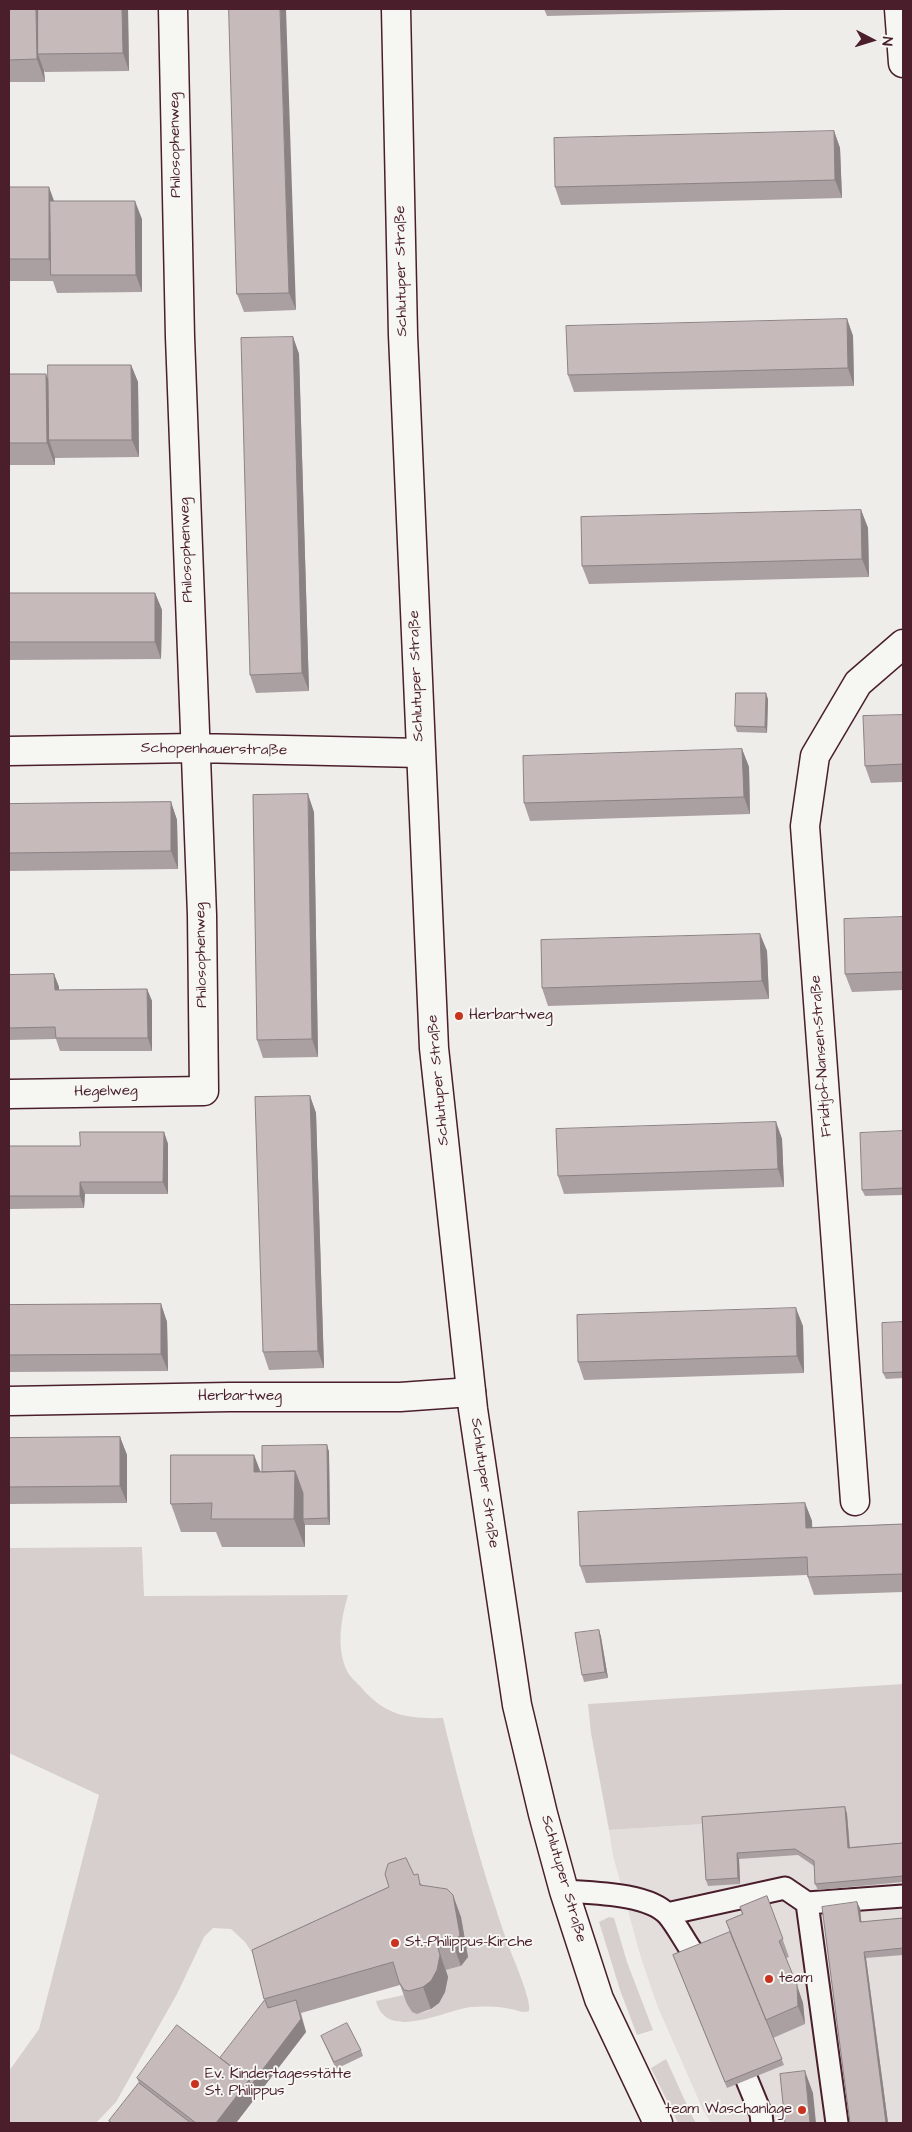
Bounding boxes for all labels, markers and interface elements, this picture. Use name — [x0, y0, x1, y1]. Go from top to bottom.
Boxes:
north arrow — [847, 15, 897, 65]
text: N — [877, 36, 897, 47]
street label: Philosophenweg — [166, 92, 186, 198]
street label: Schlutuper Straße — [392, 205, 412, 337]
street label: Philosophenweg — [176, 497, 198, 603]
street label: Schlutuper Straße — [406, 610, 428, 742]
street label: Schopenhauerstraße — [141, 740, 287, 760]
street label: Philosophenweg — [192, 902, 212, 1008]
street label: Fridtjof-Nansen-Straße — [807, 975, 837, 1137]
place label: Herbartweg — [469, 1007, 553, 1025]
marker: Herbartweg — [453, 1010, 465, 1022]
street label: Schlutuper Straße — [424, 1014, 454, 1146]
street label: Hegelweg — [74, 1082, 138, 1102]
street label: Herbartweg — [198, 1388, 282, 1406]
street label: Schlutuper Straße — [466, 1417, 502, 1549]
street label: Schlutuper Straße — [536, 1813, 590, 1945]
place label: St.-Philippus-Kirche — [405, 1934, 533, 1952]
marker: St.-Philippus-Kirche — [389, 1937, 401, 1949]
place label: team — [779, 1970, 812, 1988]
marker: team — [763, 1973, 775, 1985]
place label: Ev. Kindertagesstätte St. Philippus — [205, 2066, 351, 2101]
marker: Ev. Kindertagesstätte St. Philippus — [189, 2078, 201, 2090]
place label: team Waschanlage — [665, 2101, 792, 2119]
marker: team Waschanlage — [796, 2104, 808, 2116]

